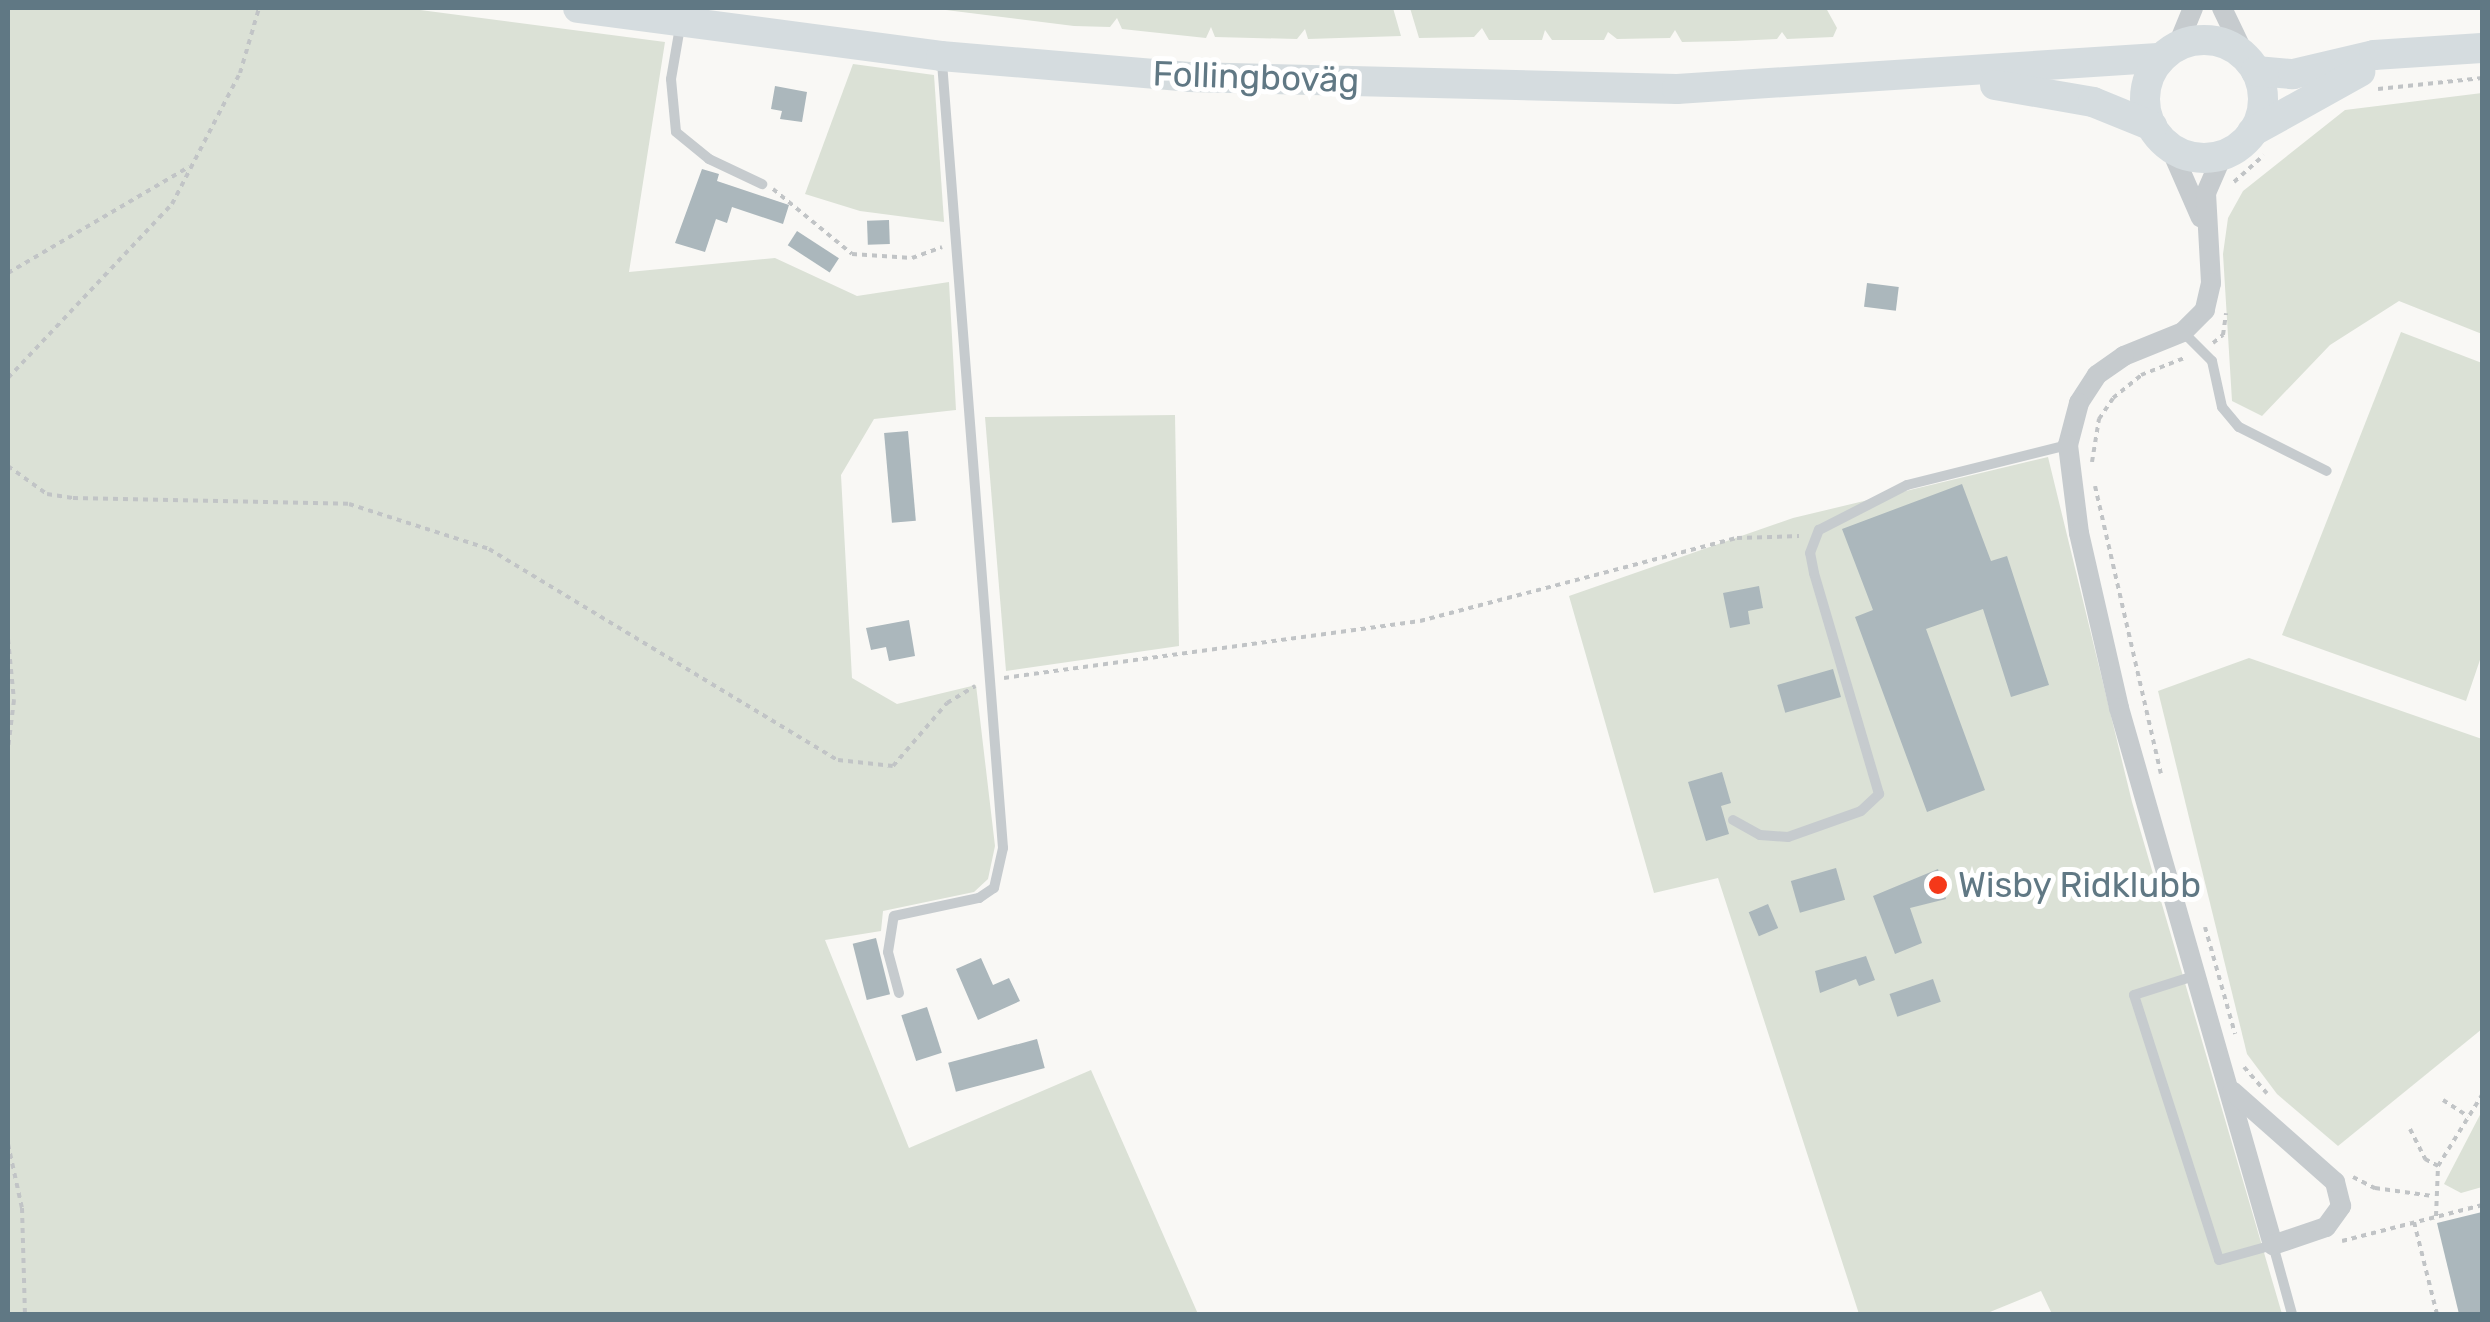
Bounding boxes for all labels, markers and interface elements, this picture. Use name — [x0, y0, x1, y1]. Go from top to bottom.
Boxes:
street label: Follingboväg — [1152, 52, 1360, 102]
place label: Wisby Ridklubb — [1958, 864, 2202, 906]
marker: Wisby Ridklubb — [1927, 874, 1949, 896]

